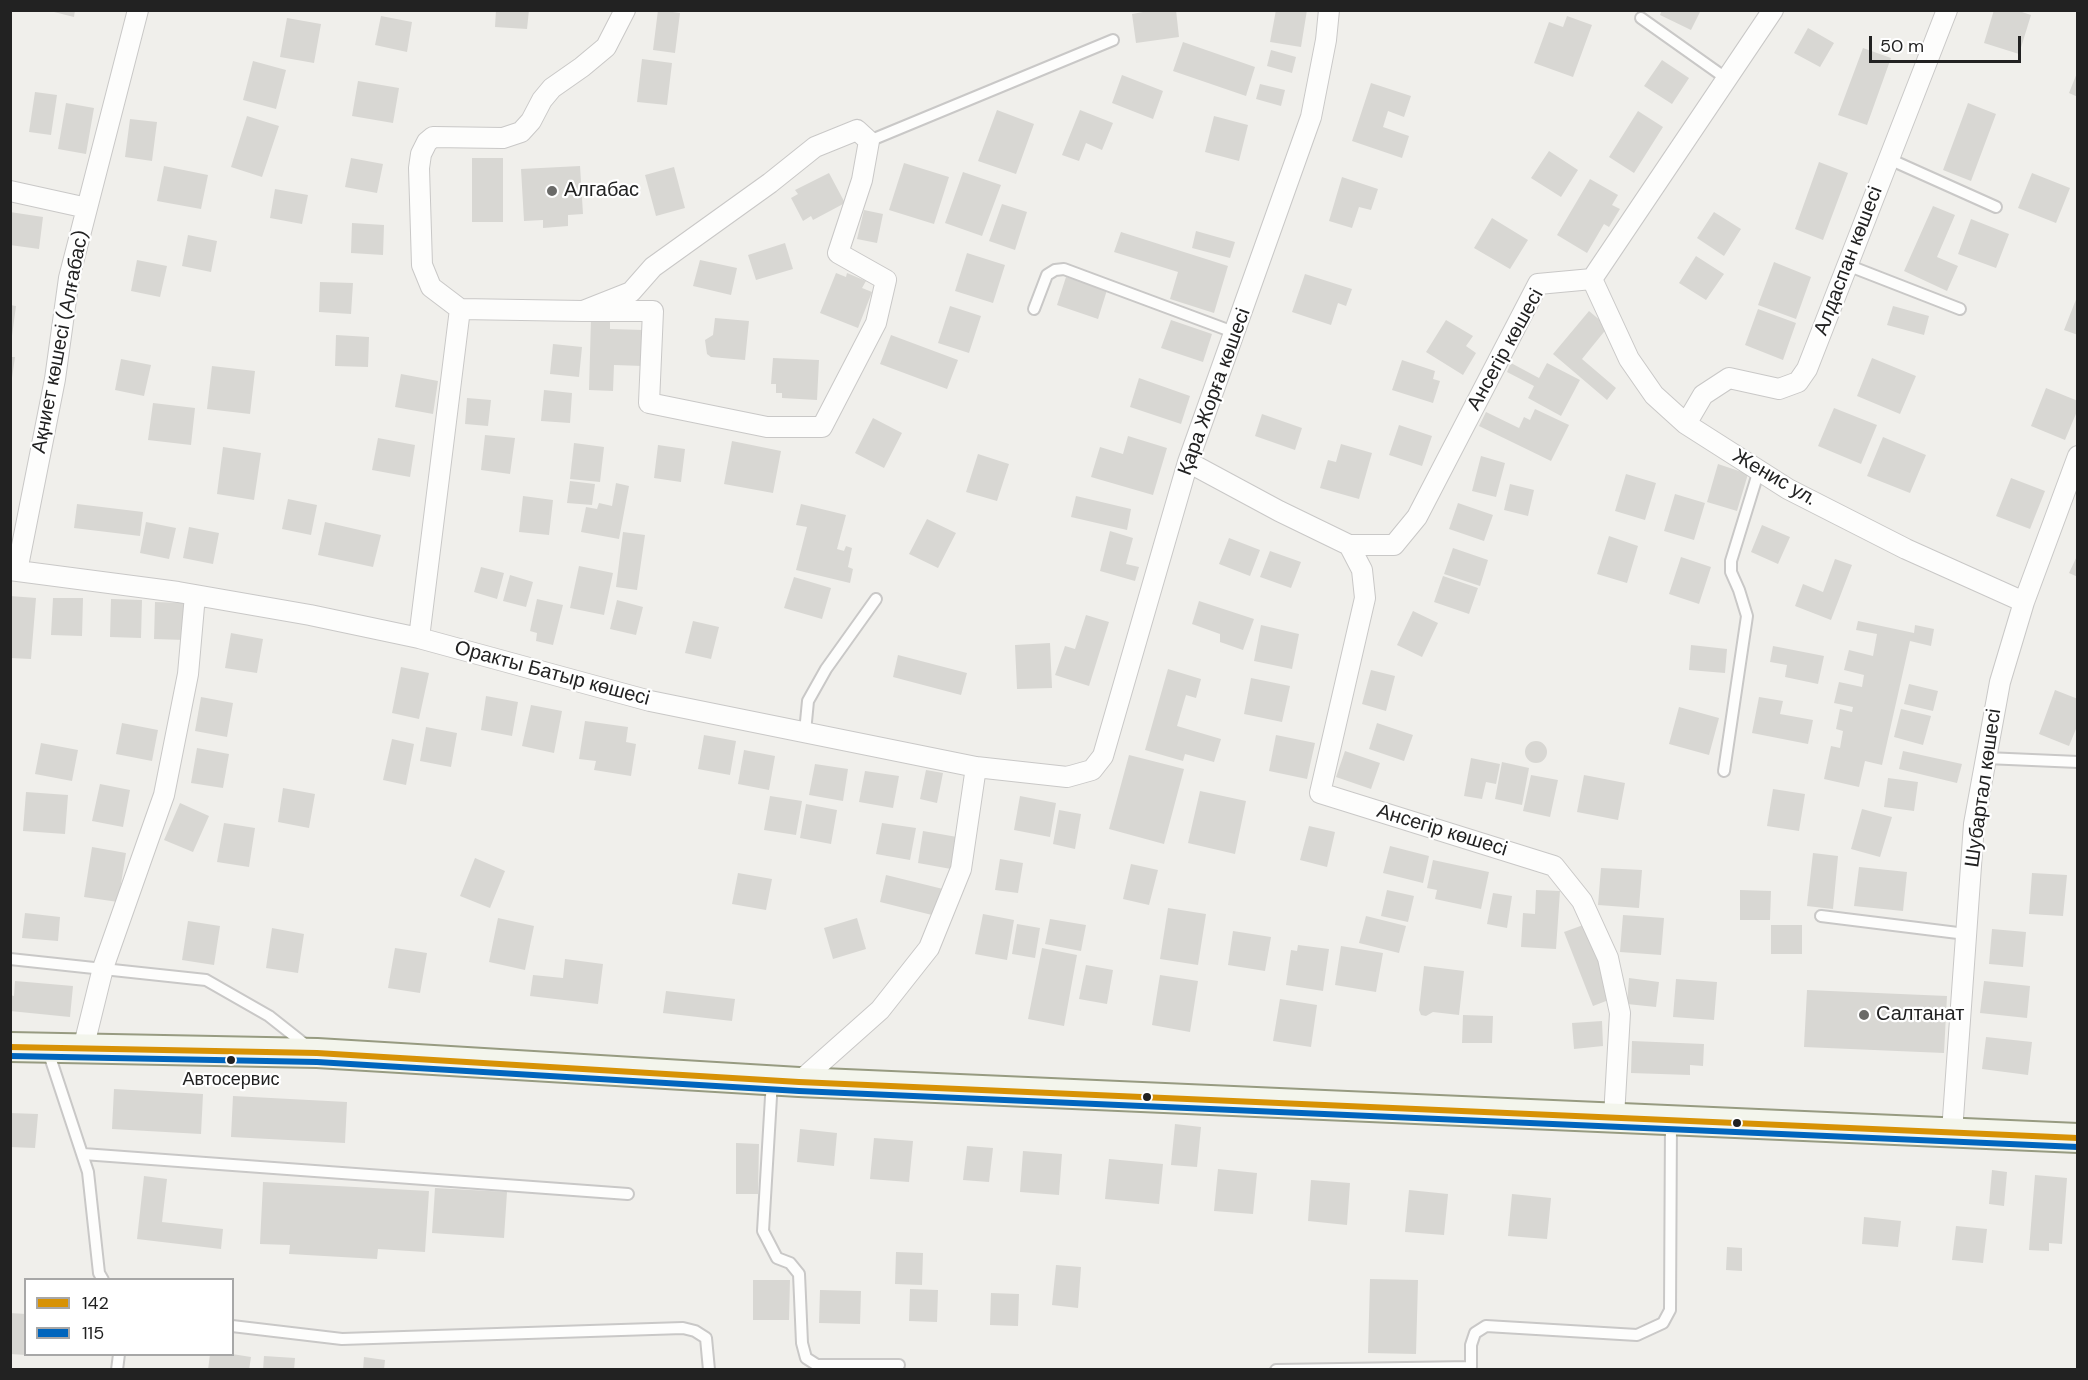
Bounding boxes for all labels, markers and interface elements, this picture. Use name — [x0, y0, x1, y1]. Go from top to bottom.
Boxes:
scale bar — [1872, 24, 2024, 62]
text: 50 m — [1880, 34, 1924, 58]
place label: Алгабас — [564, 179, 639, 203]
street label: Алдаспан көшесі — [1810, 183, 1888, 339]
marker: Алгабас — [545, 184, 559, 198]
street label: Ақниет көшесі (Алғабас) — [28, 229, 94, 455]
street label: Ансегір көшесі — [1463, 285, 1549, 415]
street label: Қара Жорға көшесі — [1174, 305, 1256, 479]
street label: Женис ул. — [1728, 445, 1820, 511]
street label: Оракты Батыр көшесі — [452, 636, 652, 712]
street label: Шубартал көшесі — [1961, 707, 2007, 869]
street label: Ансегір көшесі — [1374, 800, 1510, 862]
place label: Салтанат — [1876, 1003, 1964, 1027]
marker: Салтанат — [1857, 1008, 1871, 1022]
marker: Автосервис — [225, 1054, 237, 1066]
place label: Автосервис — [183, 1069, 279, 1091]
unlabelled marker — [1141, 1091, 1153, 1103]
unlabelled marker — [1731, 1117, 1743, 1129]
legend — [24, 1278, 234, 1356]
text: 142 — [82, 1291, 109, 1315]
text: 115 — [82, 1321, 104, 1345]

